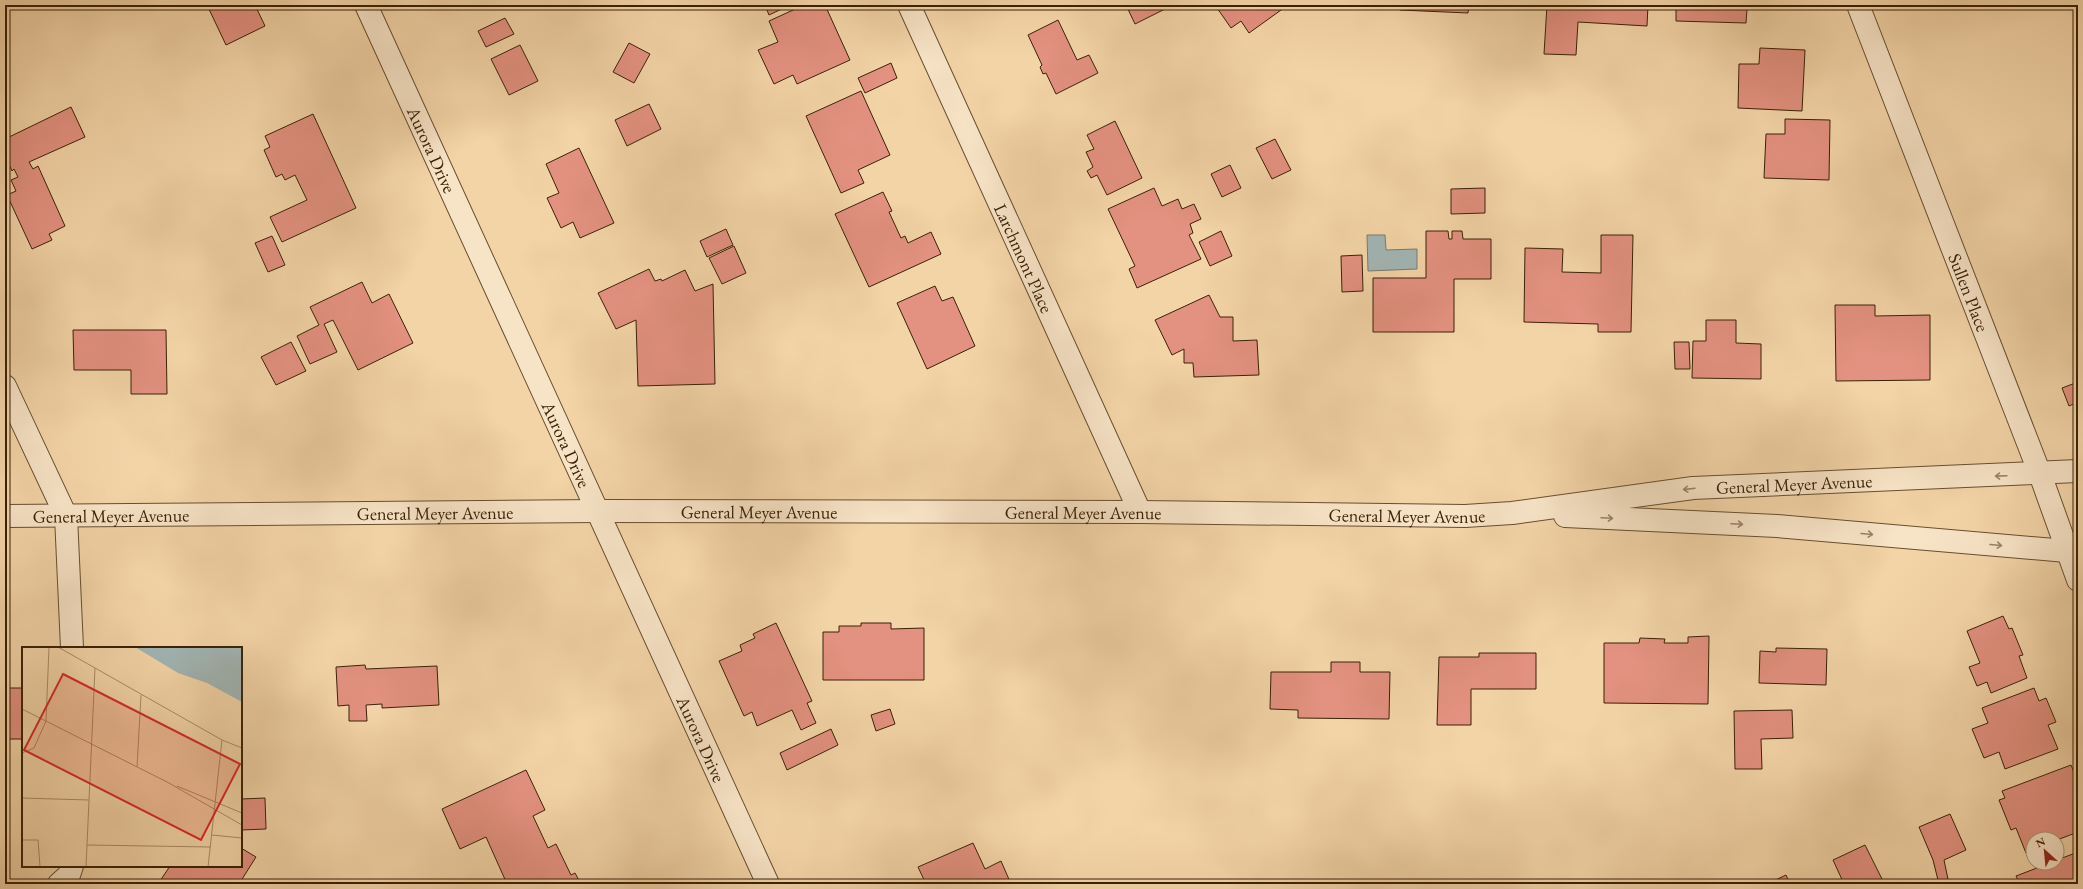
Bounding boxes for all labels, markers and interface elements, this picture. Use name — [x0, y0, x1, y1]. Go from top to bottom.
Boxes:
street label: Aurora Drive — [402, 102, 462, 196]
street label: Larchmont Place — [989, 200, 1059, 316]
street label: Sullen Place — [1944, 250, 1995, 335]
street label: Aurora Drive — [537, 397, 597, 491]
street label: General Meyer Avenue — [1715, 469, 1873, 498]
one-way arrow — [1995, 472, 2008, 479]
one-way arrow — [1683, 485, 1696, 492]
street label: General Meyer Avenue — [357, 500, 513, 525]
street label: General Meyer Avenue — [681, 500, 837, 523]
street label: General Meyer Avenue — [1005, 500, 1161, 524]
street label: General Meyer Avenue — [33, 503, 189, 527]
street label: General Meyer Avenue — [1329, 503, 1486, 528]
one-way arrow — [1600, 514, 1613, 522]
one-way arrow — [1730, 520, 1743, 528]
one-way arrow — [1860, 530, 1873, 538]
one-way arrow — [1989, 542, 2002, 549]
inset map — [22, 647, 242, 867]
street label: Aurora Drive — [672, 691, 731, 786]
north arrow — [2025, 831, 2065, 871]
text: N — [2033, 834, 2048, 850]

